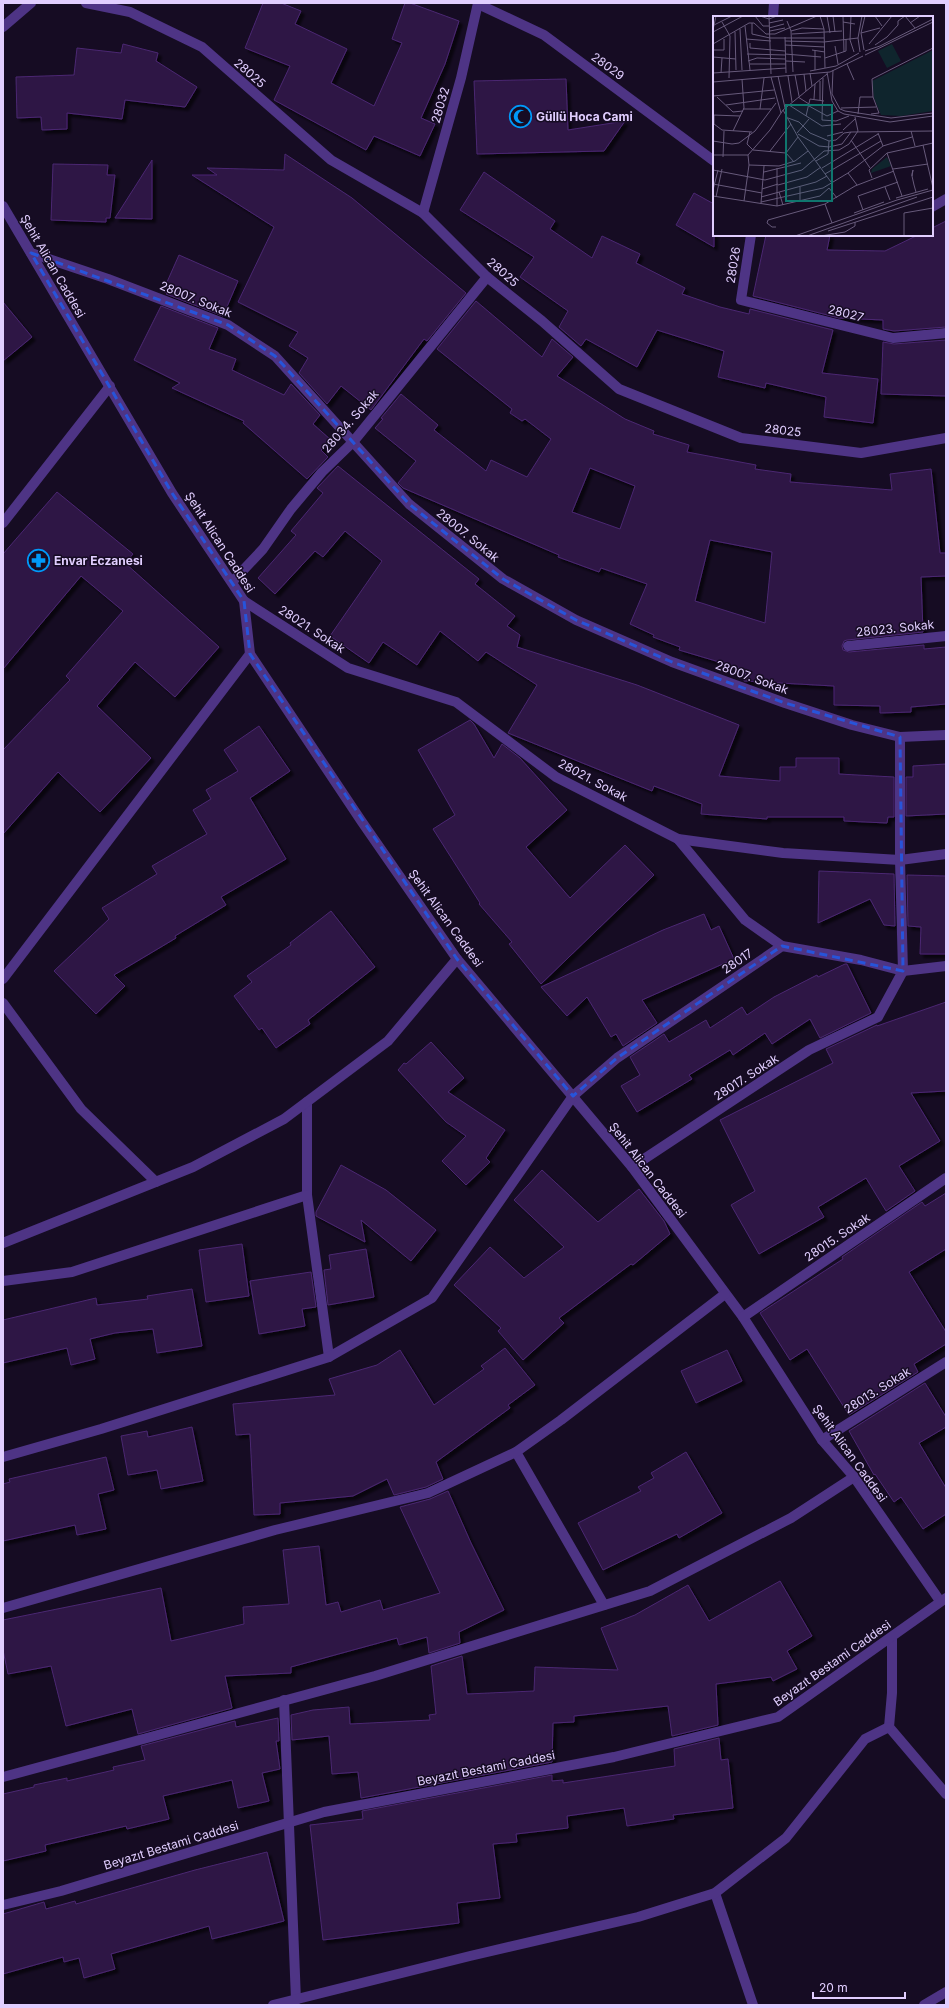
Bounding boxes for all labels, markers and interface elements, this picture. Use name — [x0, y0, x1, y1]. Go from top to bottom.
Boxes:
inset map — [713, 16, 933, 236]
street label: 28029 — [589, 49, 627, 83]
street label: 28025 — [231, 55, 269, 91]
street label: 28032 — [428, 85, 452, 125]
mosque icon: Güllü Hoca Cami — [508, 103, 534, 129]
place label: Güllü Hoca Cami — [536, 109, 633, 124]
street label: Şehit Alican Caddesi — [17, 212, 89, 320]
street label: 28026 — [723, 246, 743, 284]
street label: 28025 — [484, 254, 522, 290]
street label: 28007. Sokak — [158, 278, 235, 320]
street label: 28027 — [827, 301, 866, 325]
street label: 28034. Sokak — [319, 386, 382, 456]
street label: 28025 — [764, 420, 802, 440]
street label: Şehit Alican Caddesi — [182, 489, 258, 595]
street label: 28007. Sokak — [434, 505, 503, 565]
pharmacy icon: Envar Eczanesi — [25, 547, 51, 573]
place label: Envar Eczanesi — [54, 553, 143, 568]
street label: 28021. Sokak — [276, 602, 348, 656]
street label: 28023. Sokak — [855, 616, 935, 640]
street label: 28007. Sokak — [713, 657, 791, 697]
street label: 28021. Sokak — [556, 756, 631, 805]
street label: Şehit Alican Caddesi — [406, 866, 486, 970]
street label: 28017 — [719, 945, 755, 977]
street label: 28017. Sokak — [711, 1050, 782, 1103]
street label: Şehit Alican Caddesi — [606, 1119, 690, 1221]
street label: 28015. Sokak — [801, 1209, 873, 1264]
street label: 28013. Sokak — [841, 1363, 914, 1416]
street label: Şehit Alican Caddesi — [810, 1401, 890, 1505]
street label: Beyazıt Bestami Caddesi — [770, 1617, 894, 1709]
street label: Beyazıt Bestami Caddesi — [416, 1747, 556, 1789]
street label: Beyazıt Bestami Caddesi — [102, 1817, 240, 1873]
scale bar — [813, 1974, 905, 2000]
text: 20 m — [819, 1980, 848, 1995]

